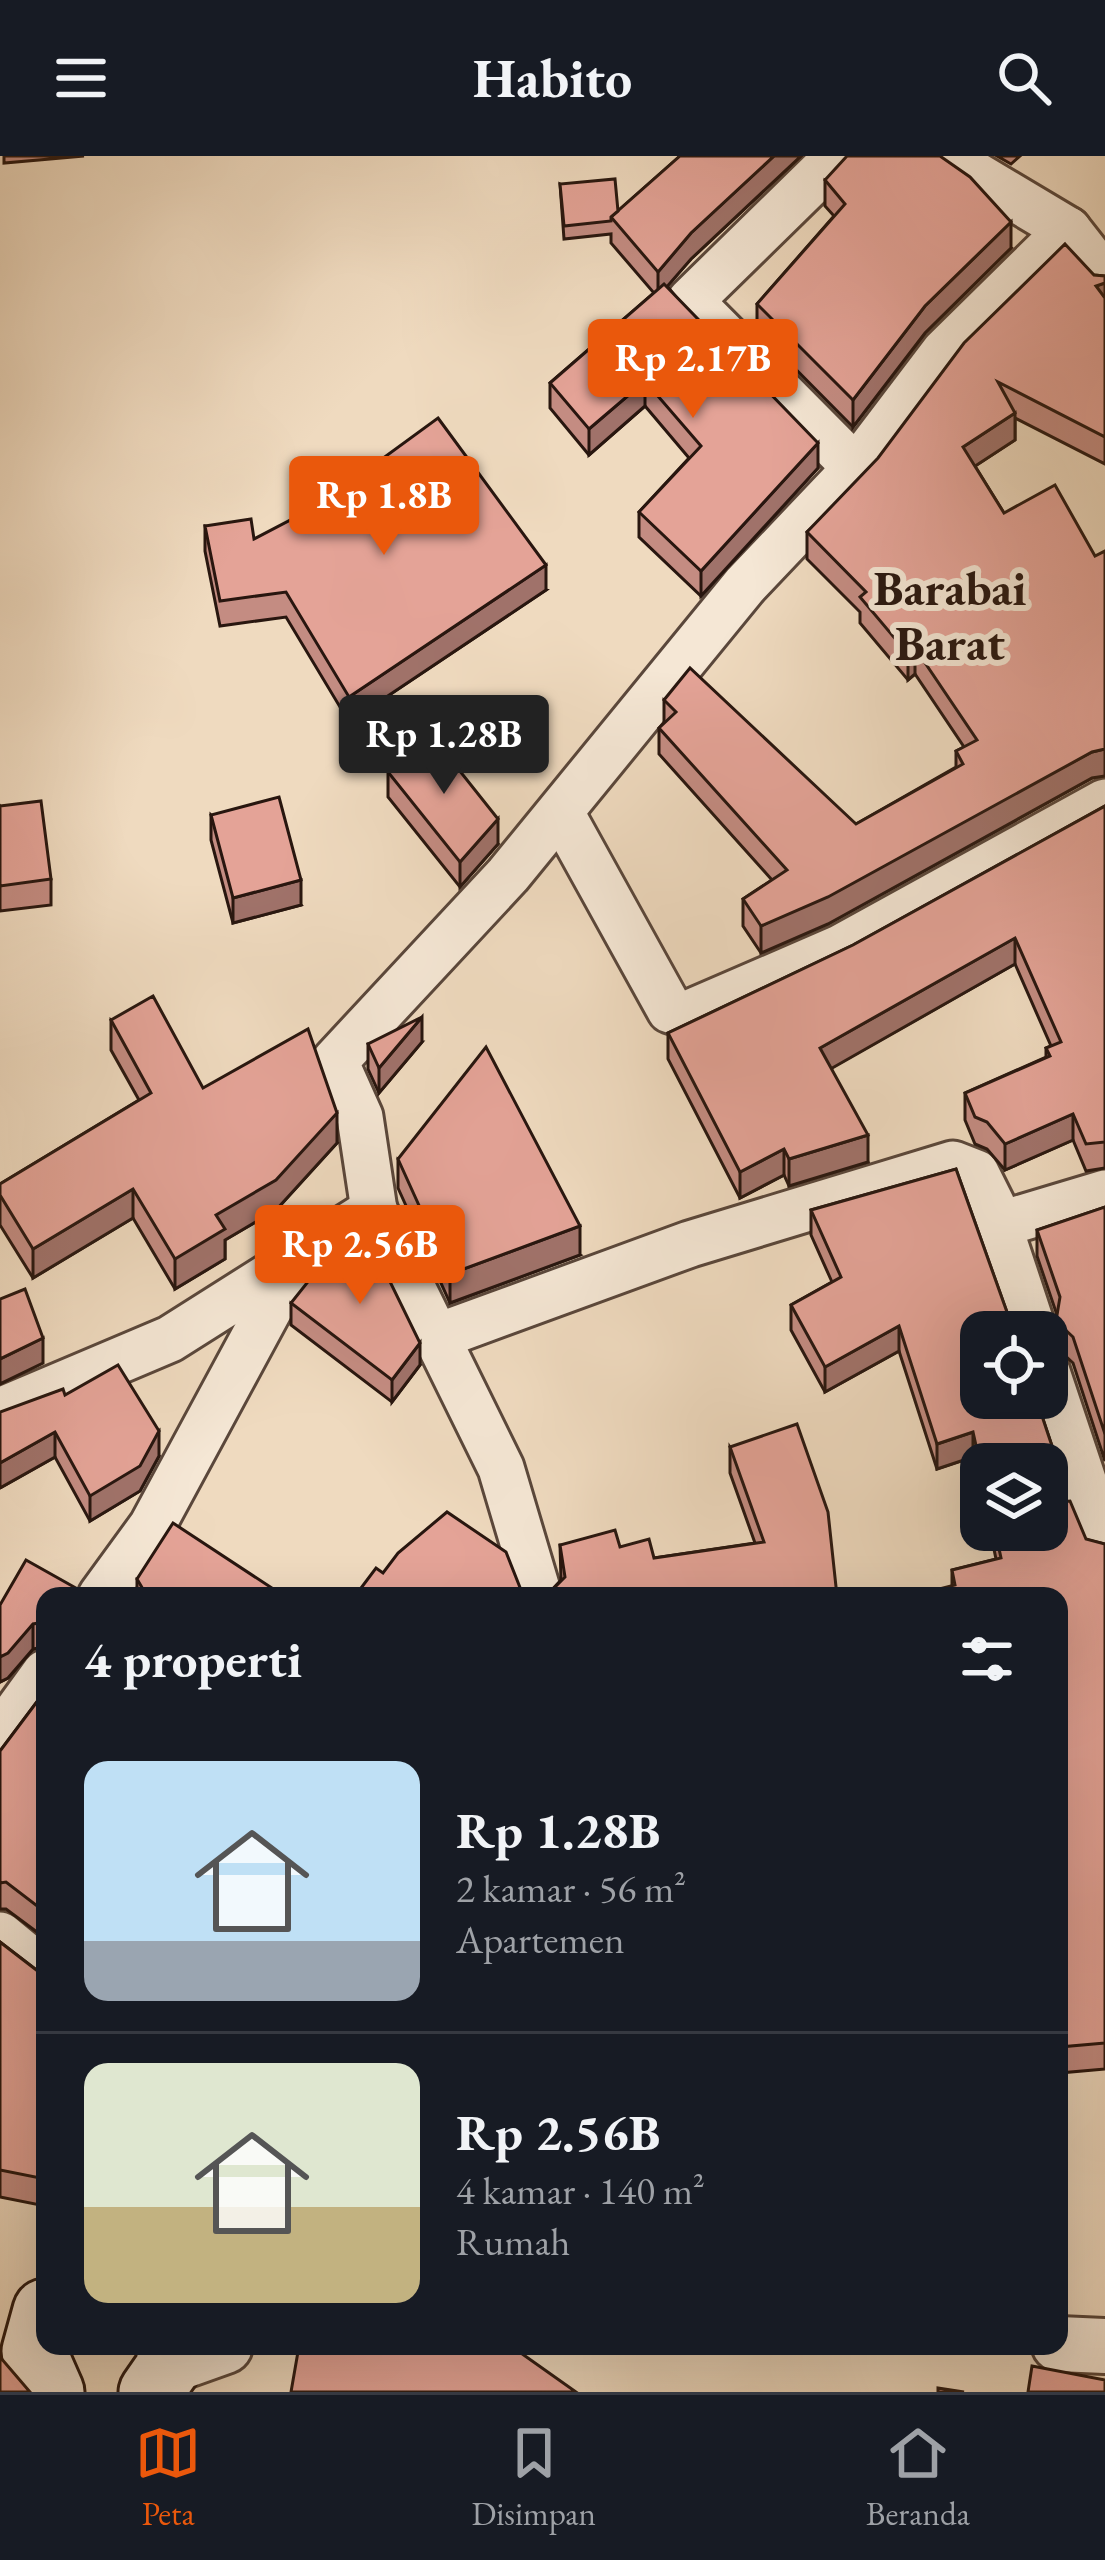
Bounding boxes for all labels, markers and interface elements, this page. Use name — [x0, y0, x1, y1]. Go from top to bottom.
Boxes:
text: Habito — [473, 43, 632, 113]
icon: menu — [48, 45, 114, 111]
icon: search — [991, 45, 1057, 111]
pin: Rp 2.17B — [569, 319, 817, 421]
text: Rp 2.17B — [615, 332, 771, 383]
pin: Rp 1.8B — [273, 456, 495, 558]
text: Rp 1.8B — [316, 469, 452, 520]
district label: Barabai Barat — [874, 557, 1027, 674]
pin: Rp 1.28B — [320, 695, 568, 797]
text: Rp 1.28B — [366, 708, 522, 759]
pin: Rp 2.56B — [236, 1205, 484, 1307]
text: Rp 2.56B — [282, 1218, 438, 1269]
map controls — [960, 1311, 1068, 1551]
button: locate — [960, 1311, 1068, 1419]
button: layers — [960, 1443, 1068, 1551]
text: 4 properti — [84, 1626, 302, 1692]
icon: filters — [954, 1626, 1020, 1692]
text: Rp 1.28B — [456, 1797, 660, 1863]
icon: home — [180, 1809, 324, 1953]
text: 2 kamar · 56 m² — [456, 1863, 686, 1914]
text: Apartemen — [456, 1914, 625, 1965]
text: Rp 2.56B — [456, 2099, 660, 2165]
icon: home — [180, 2111, 324, 2255]
text: 4 kamar · 140 m² — [456, 2165, 705, 2216]
text: Rumah — [456, 2216, 570, 2267]
tab: Peta — [135, 2420, 201, 2535]
tab: Disimpan — [471, 2420, 596, 2535]
tab: Beranda — [866, 2420, 970, 2535]

